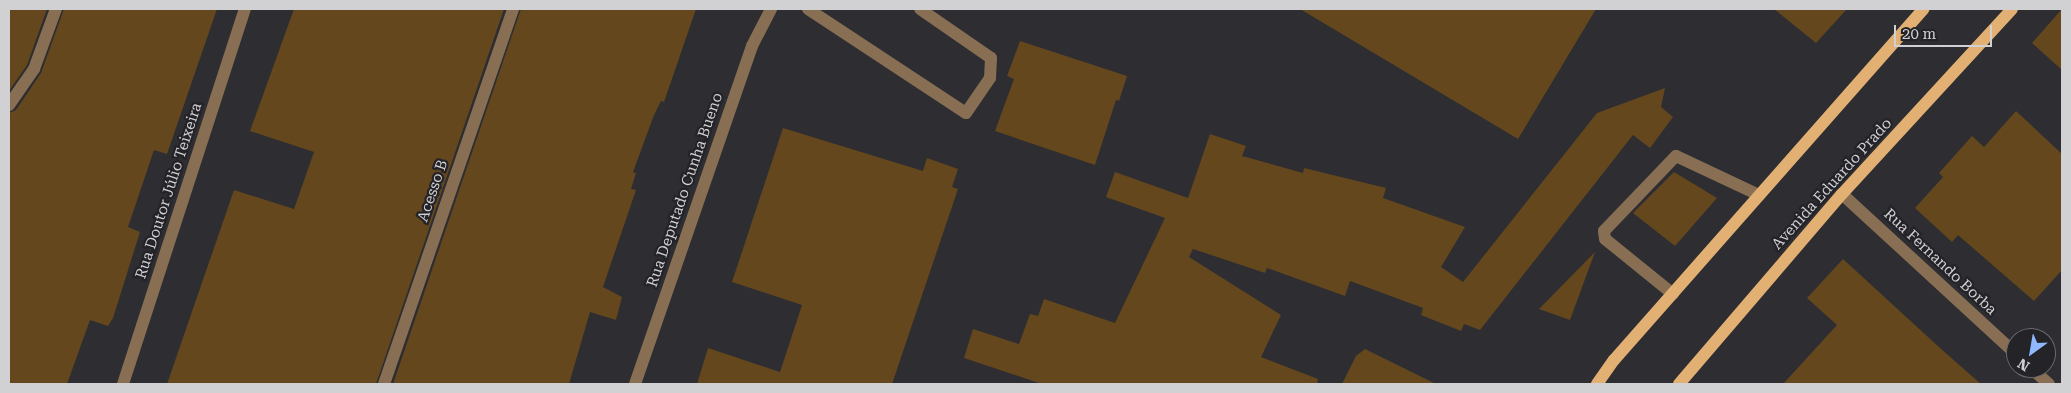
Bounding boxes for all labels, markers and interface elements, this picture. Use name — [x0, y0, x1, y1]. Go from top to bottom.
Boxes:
scale bar — [1896, 15, 1994, 47]
text: 20 m — [1902, 25, 1936, 43]
street label: Rua Deputado Cunha Bueno — [643, 91, 727, 289]
street label: Rua Doutor Júlio Teixeira — [132, 101, 206, 281]
street label: Avenida Eduardo Prado — [1768, 115, 1896, 253]
street label: Acesso B — [414, 158, 452, 224]
street label: Rua Fernando Borba — [1880, 205, 2000, 319]
north arrow — [2006, 328, 2056, 378]
text: N — [2015, 355, 2032, 375]

